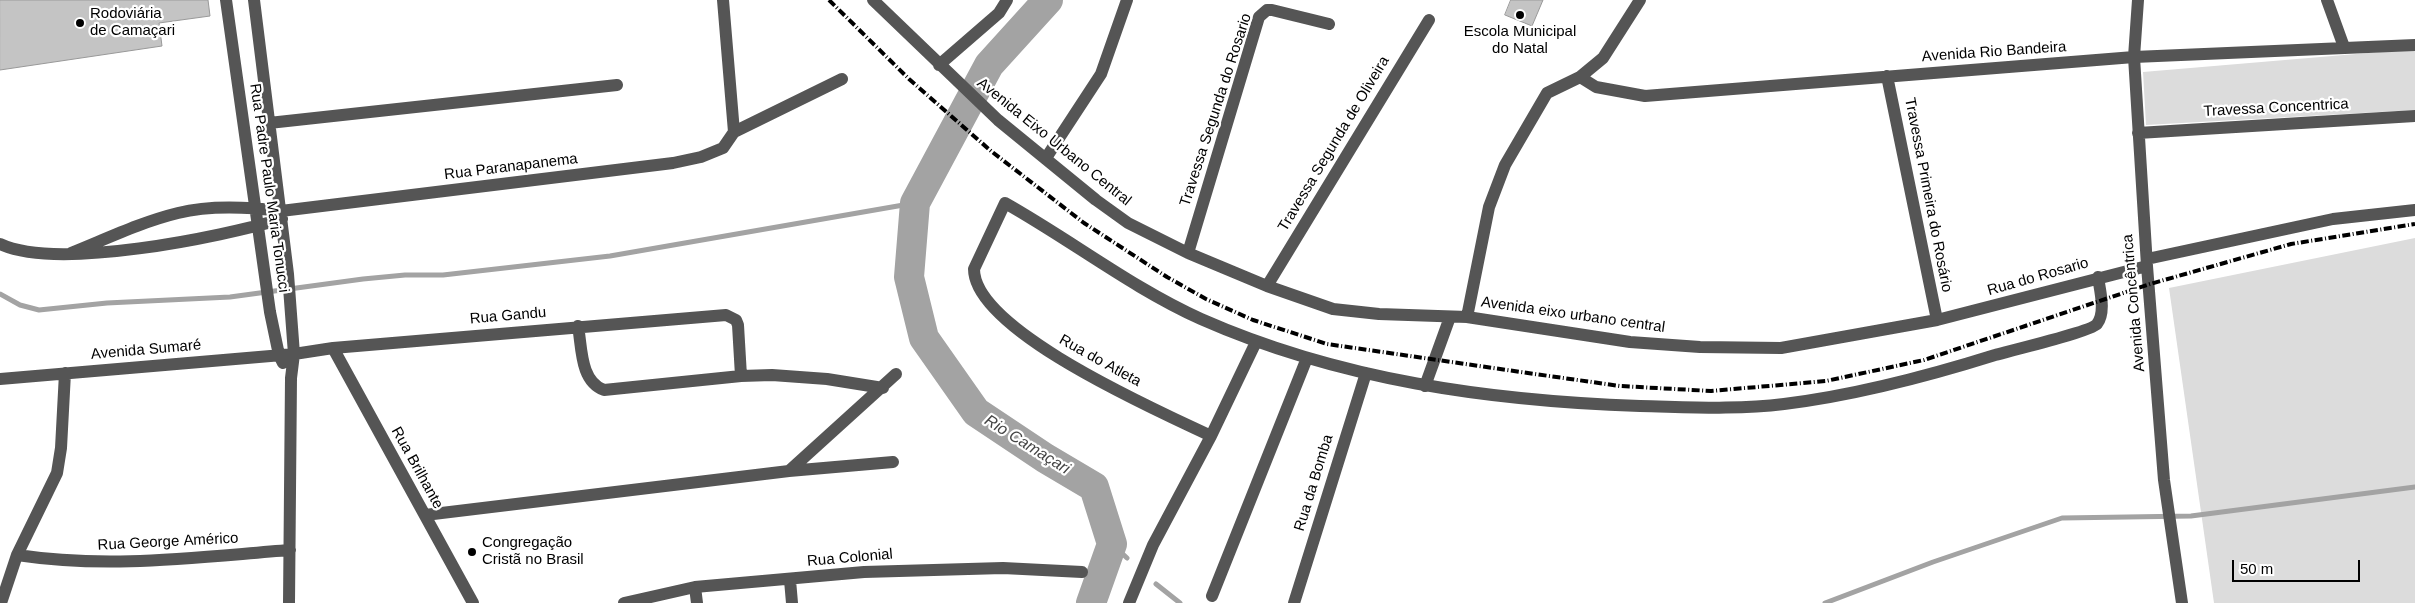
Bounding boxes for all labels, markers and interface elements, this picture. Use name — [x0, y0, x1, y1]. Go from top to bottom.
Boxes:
place label: Rodoviária de Camaçari — [90, 5, 175, 40]
marker: Escola Municipal do Natal — [1514, 9, 1526, 21]
street label: Travessa Segunda do Rosario — [1176, 11, 1256, 209]
marker: Rodoviária de Camaçari — [74, 17, 86, 29]
place label: Escola Municipal do Natal — [1464, 23, 1576, 58]
street label: Avenida Rio Bandeira — [1921, 38, 2067, 66]
street label: Travessa Segunda de Oliveira — [1274, 53, 1394, 235]
street label: Avenida Eixo Urbano Central — [973, 74, 1135, 210]
street label: Rua Padre Paulo Maria Tonucci — [245, 82, 293, 294]
street label: Travessa Concentrica — [2203, 95, 2349, 121]
street label: Travessa Primeira do Rosário — [1900, 96, 1956, 294]
street label: Rua Paranapanema — [443, 150, 579, 184]
street label: Avenida Concêntrica — [2119, 233, 2149, 373]
street label: Rua do Rosario — [1985, 254, 2091, 300]
street label: Avenida eixo urbano central — [1480, 293, 1666, 337]
street label: Rua Gandu — [469, 304, 547, 328]
street label: Rua do Atleta — [1056, 331, 1144, 391]
street label: Avenida Sumaré — [90, 336, 202, 364]
water label: Rio Camaçari — [981, 411, 1073, 479]
street label: Rua Brilhante — [387, 424, 447, 512]
street label: Rua da Bomba — [1291, 433, 1337, 533]
street label: Rua George Américo — [97, 529, 239, 555]
place label: Congregação Cristã no Brasil — [482, 534, 584, 569]
street label: Rua Colonial — [806, 545, 894, 571]
marker: Congregação Cristã no Brasil — [466, 546, 478, 558]
scale bar — [2235, 550, 2362, 582]
text: 50 m — [2240, 560, 2273, 577]

